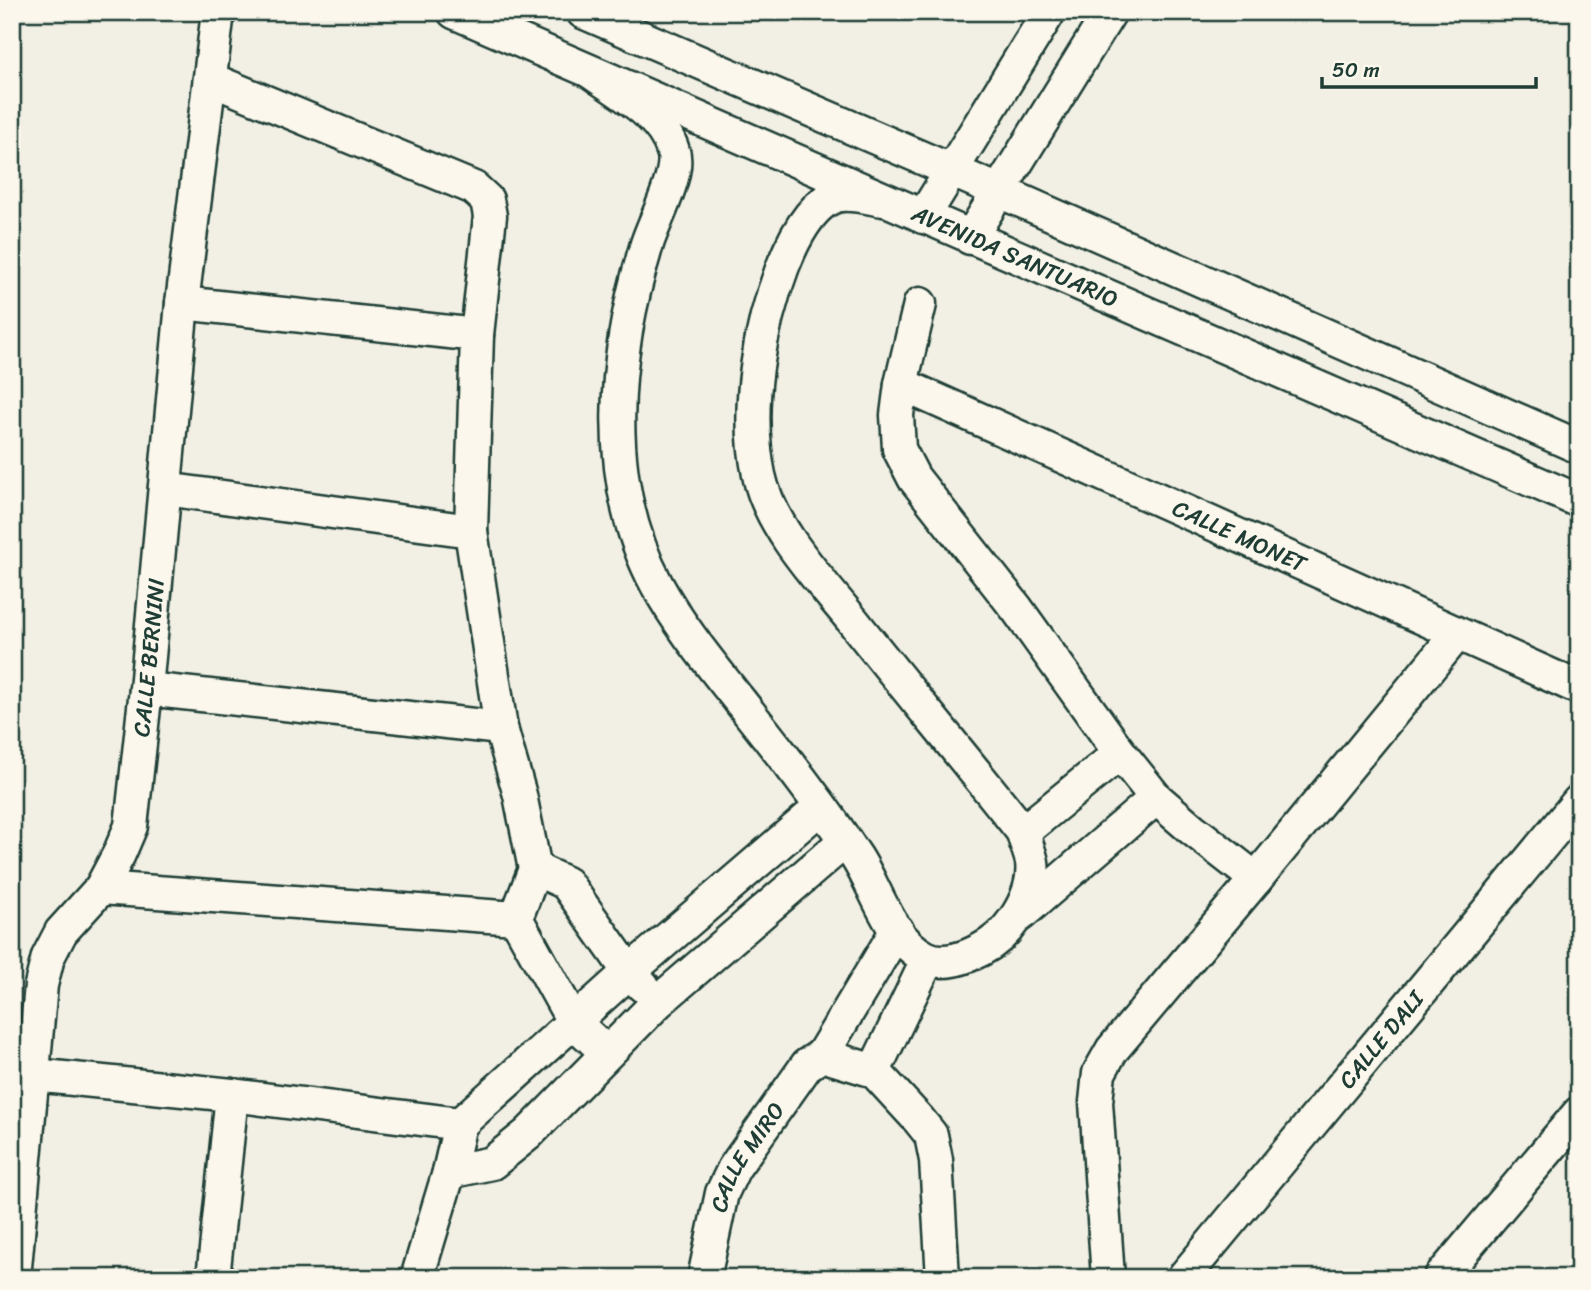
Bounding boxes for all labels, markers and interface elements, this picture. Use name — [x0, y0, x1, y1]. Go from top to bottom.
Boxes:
scale bar — [1322, 46, 1535, 90]
text: 50 m — [1332, 51, 1380, 89]
street label: AVENIDA SANTUARIO — [904, 192, 1125, 319]
street label: CALLE MONET — [1166, 488, 1315, 585]
street label: CALLE BERNINI — [120, 577, 177, 739]
street label: CALLE DALI — [1328, 980, 1436, 1098]
street label: CALLE MIRO — [698, 1093, 796, 1216]

